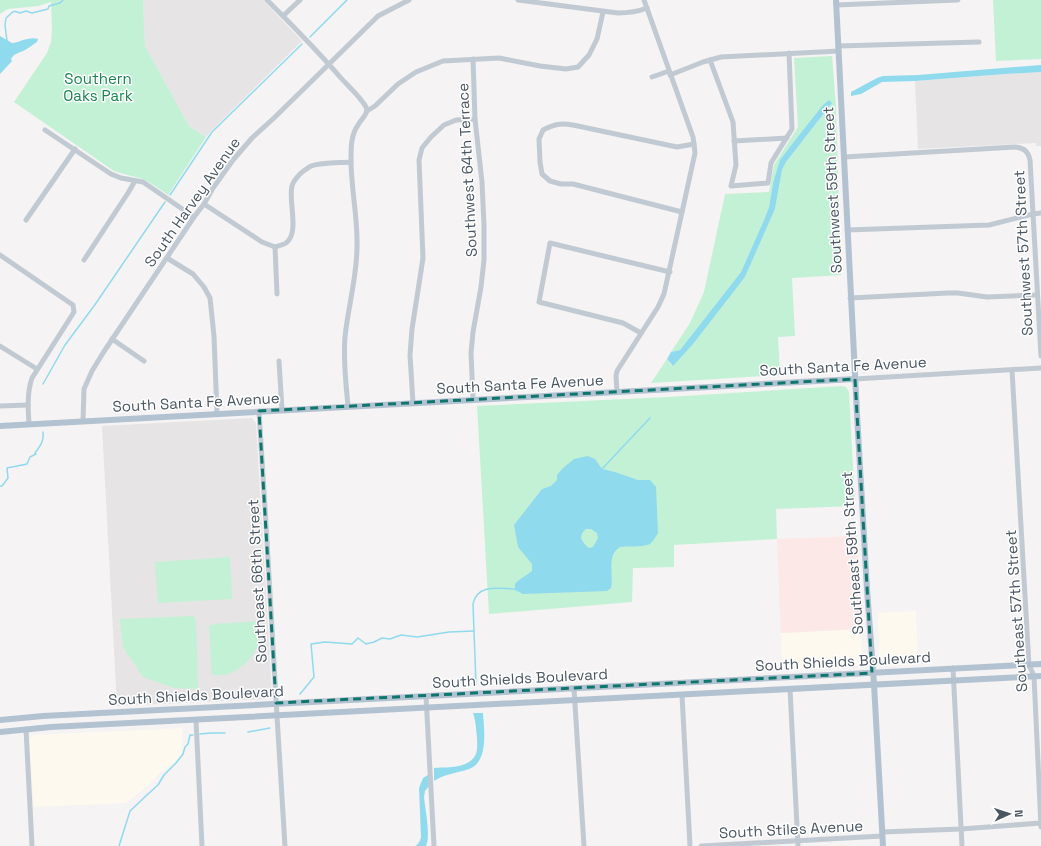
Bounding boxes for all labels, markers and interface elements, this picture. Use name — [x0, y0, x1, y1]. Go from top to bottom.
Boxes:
park label: Southern Oaks Park — [63, 69, 133, 105]
street label: Southwest 64th Terrace — [453, 82, 481, 258]
street label: Southwest 59th Street — [818, 106, 846, 274]
street label: South Harvey Avenue — [140, 133, 244, 271]
street label: Southwest 57th Street — [1009, 170, 1037, 336]
street label: South Santa Fe Avenue — [759, 352, 927, 380]
street label: South Santa Fe Avenue — [436, 370, 604, 398]
street label: South Santa Fe Avenue — [112, 388, 280, 416]
street label: Southeast 59th Street — [837, 471, 867, 635]
street label: Southeast 66th Street — [243, 499, 271, 663]
street label: Southeast 57th Street — [1001, 529, 1031, 693]
street label: South Shields Boulevard — [755, 647, 931, 675]
street label: South Shields Boulevard — [432, 664, 608, 692]
street label: South Shields Boulevard — [108, 681, 284, 709]
north arrow — [989, 794, 1029, 834]
text: N — [1012, 809, 1026, 818]
street label: South Stiles Avenue — [718, 816, 864, 842]

